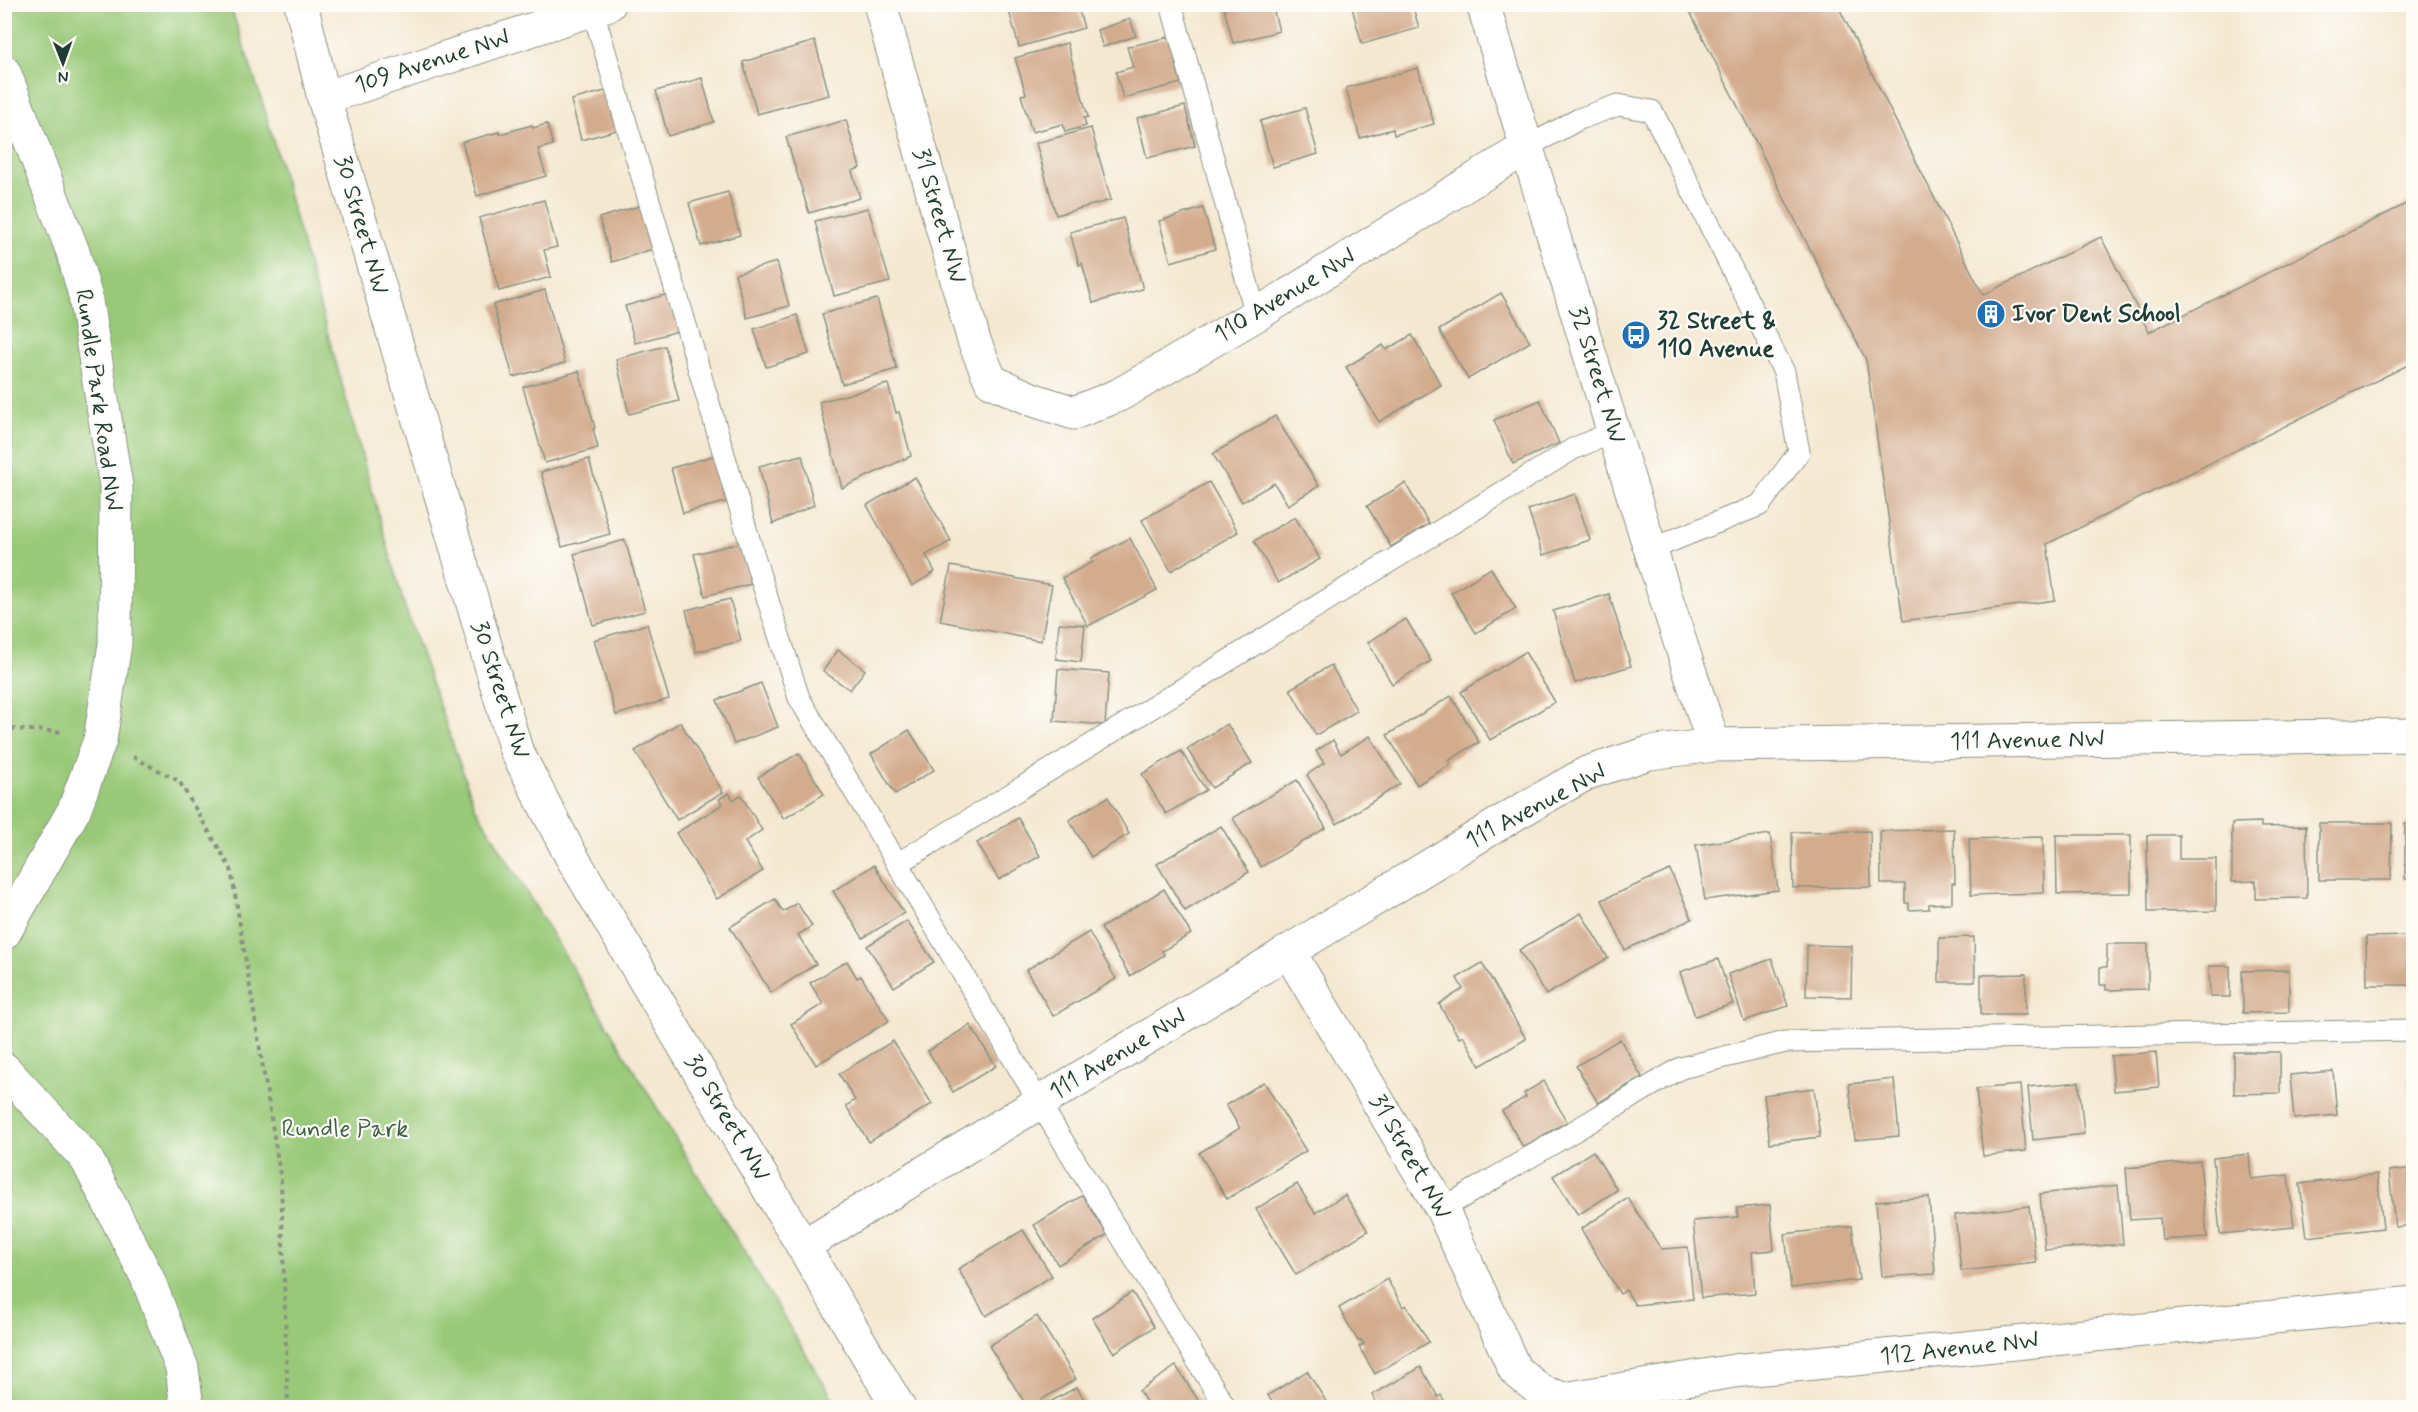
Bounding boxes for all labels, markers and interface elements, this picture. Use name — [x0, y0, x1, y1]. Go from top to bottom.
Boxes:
street label: 109 Avenue NW — [351, 22, 513, 102]
north arrow — [33, 33, 93, 93]
text: N — [58, 66, 69, 87]
street label: 31 Street NW — [905, 145, 973, 287]
street label: 30 Street NW — [326, 152, 396, 298]
street label: 110 Avenue NW — [1209, 242, 1361, 350]
street label: Rundle Park Road NW — [67, 287, 129, 513]
building icon: Ivor Dent School — [1975, 298, 2007, 330]
place label: Ivor Dent School — [2012, 299, 2181, 330]
street label: 32 Street NW — [1561, 303, 1633, 447]
place label: 32 Street & 110 Avenue — [1657, 306, 1776, 365]
bus stop icon: 32 Street & 110 Avenue — [1620, 319, 1652, 351]
street label: 30 Street NW — [463, 617, 537, 763]
street label: 111 Avenue NW — [1950, 724, 2105, 758]
street label: 111 Avenue NW — [1461, 757, 1612, 857]
street label: 111 Avenue NW — [1044, 1002, 1192, 1108]
street label: 30 Street NW — [677, 1049, 777, 1187]
street label: 31 Street NW — [1362, 1089, 1458, 1225]
park label: Rundle Park — [282, 1114, 408, 1145]
street label: 112 Avenue NW — [1878, 1325, 2040, 1373]

